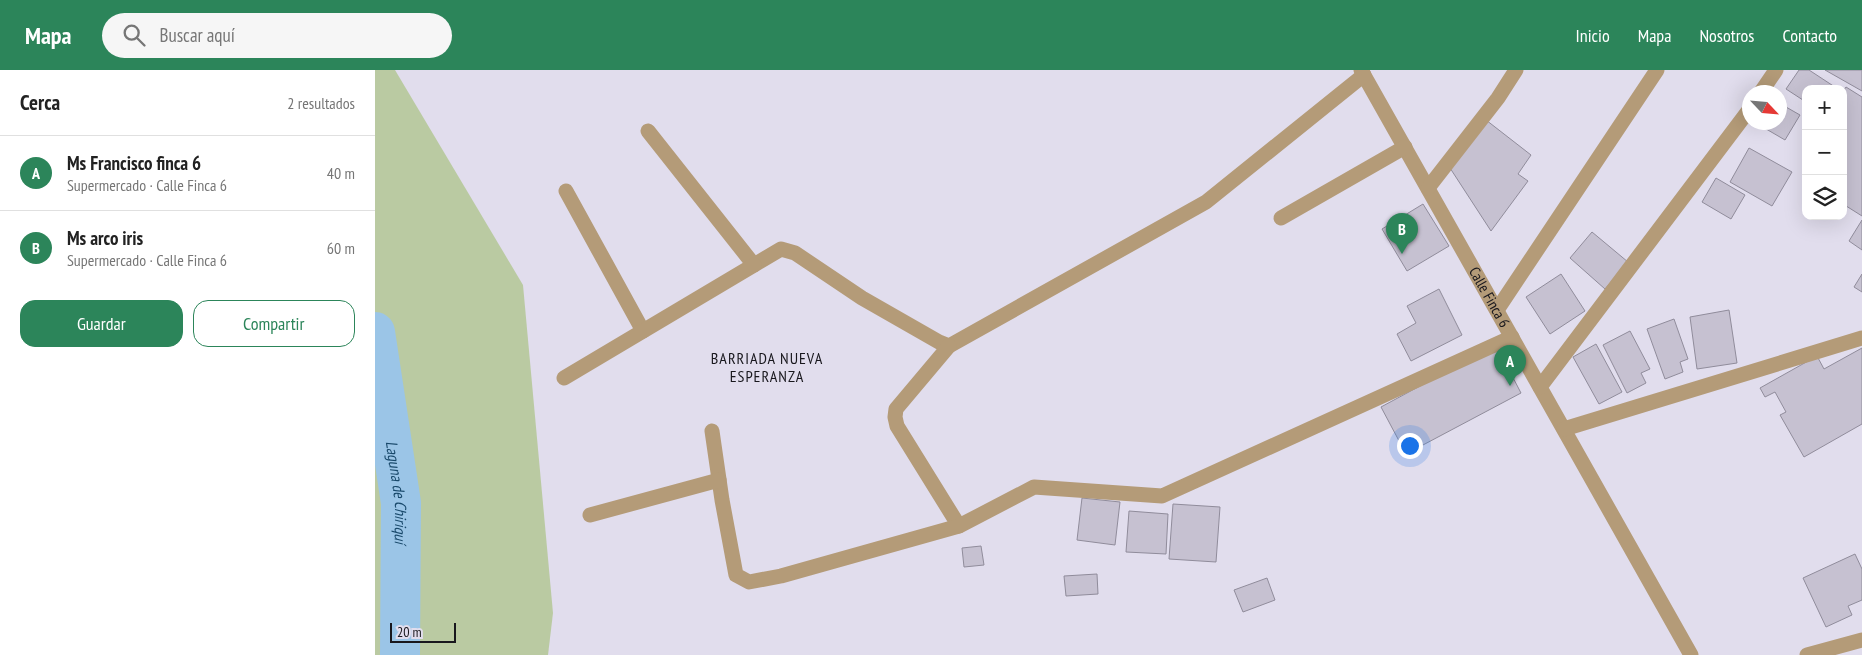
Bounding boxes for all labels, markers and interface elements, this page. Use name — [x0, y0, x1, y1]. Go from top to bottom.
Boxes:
search box — [102, 13, 452, 58]
text: Mapa — [25, 20, 72, 51]
icon: search — [120, 21, 148, 49]
text: Buscar aquí — [160, 23, 235, 47]
text: Inicio — [1576, 24, 1610, 47]
text: Mapa — [1638, 24, 1671, 47]
text: Nosotros — [1699, 24, 1754, 47]
text: Contacto — [1782, 24, 1837, 47]
north arrow — [1742, 85, 1787, 130]
map controls — [1802, 85, 1847, 220]
button: + — [1802, 85, 1847, 130]
text: Cerca — [20, 89, 60, 116]
text: 2 resultados — [287, 93, 355, 113]
button: − — [1802, 130, 1847, 175]
text: Ms Francisco finca 6 — [67, 151, 201, 175]
text: A — [32, 163, 40, 183]
text: 40 m — [327, 163, 355, 183]
text: Supermercado · Calle Finca 6 — [67, 175, 227, 195]
button: layers — [1802, 175, 1847, 220]
pin: B — [1386, 213, 1418, 254]
text: Ms arco iris — [67, 226, 143, 250]
text: B — [32, 238, 40, 258]
text: 60 m — [327, 238, 355, 258]
text: Supermercado · Calle Finca 6 — [67, 250, 227, 270]
street label: Calle Finca 6 — [1465, 263, 1514, 331]
button: Guardar — [20, 300, 183, 347]
button: Compartir — [193, 300, 355, 347]
pin: A — [1494, 345, 1526, 386]
district label: BARRIADA NUEVA ESPERANZA — [711, 348, 823, 386]
your location — [1397, 433, 1423, 459]
water label: Laguna de Chiriquí — [382, 439, 411, 547]
scale bar — [390, 620, 456, 643]
text: 20 m — [397, 623, 422, 641]

